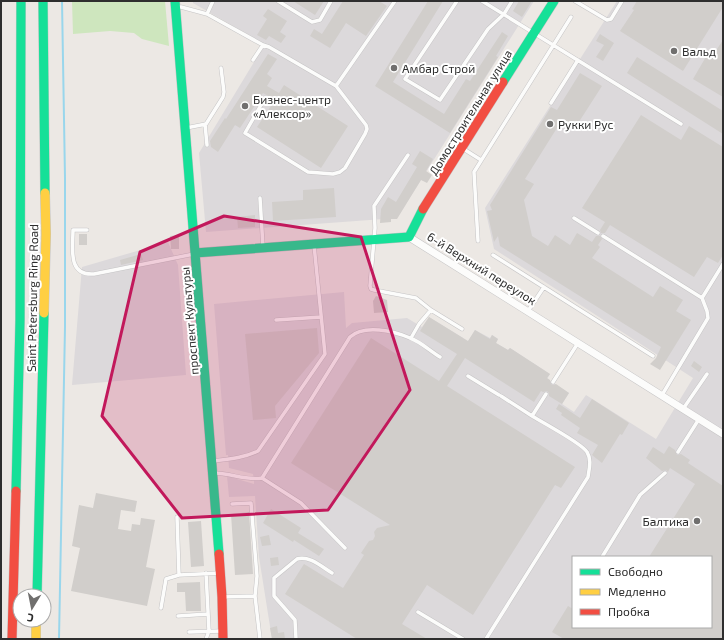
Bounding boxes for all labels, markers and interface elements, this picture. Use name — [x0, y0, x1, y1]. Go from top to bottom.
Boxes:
place label: Вальд — [682, 44, 716, 58]
marker: Вальд — [669, 46, 679, 56]
street label: Домостроительная улица — [426, 47, 515, 178]
place label: Амбар Строй — [402, 61, 475, 75]
marker: Амбар Строй — [389, 63, 399, 73]
place label: Бизнес-центр «Алексор» — [253, 92, 331, 120]
marker: Бизнес-центр «Алексор» — [240, 101, 250, 111]
place label: Рукки Рус — [558, 117, 613, 132]
marker: Рукки Рус — [545, 119, 555, 129]
street label: Saint Petersburg Ring Road — [24, 224, 40, 372]
street label: 6-й Верхний переулок — [424, 229, 540, 308]
street label: проспект Культуры — [177, 266, 202, 375]
place label: Балтика — [642, 514, 689, 528]
marker: Балтика — [692, 516, 702, 526]
legend — [572, 556, 712, 628]
text: Свободно — [608, 564, 663, 578]
text: Медленно — [608, 584, 666, 598]
north arrow — [12, 588, 52, 628]
text: Пробка — [608, 604, 650, 618]
text: С — [25, 611, 34, 625]

